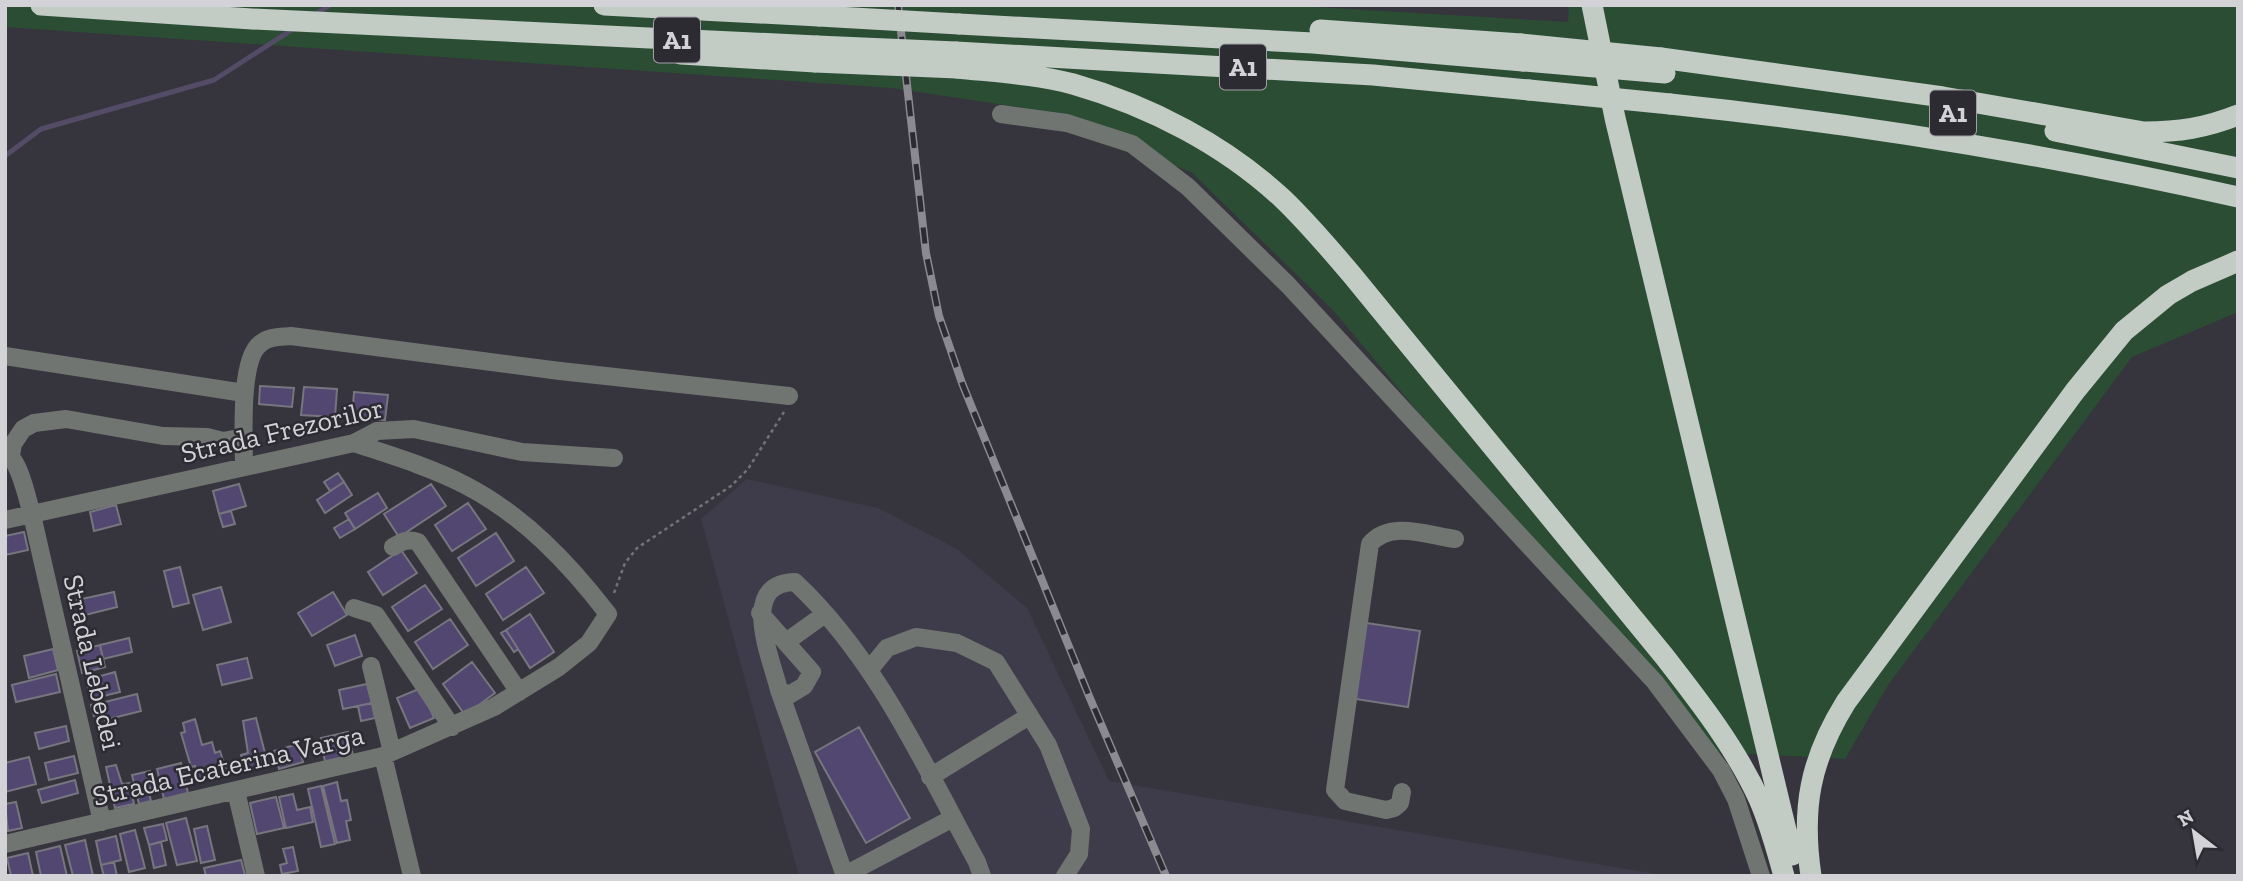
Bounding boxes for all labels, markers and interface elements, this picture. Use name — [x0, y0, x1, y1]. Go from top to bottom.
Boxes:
road number: A1 — [654, 18, 700, 62]
road number: A1 — [1220, 44, 1266, 90]
road number: A1 — [1930, 90, 1976, 136]
street label: Strada Frezorilor — [178, 391, 387, 470]
street label: Strada Lebedei — [56, 571, 129, 753]
street label: Strada Ecaterina Varga — [89, 718, 367, 813]
north arrow — [2159, 797, 2229, 867]
text: N — [2173, 804, 2198, 831]

